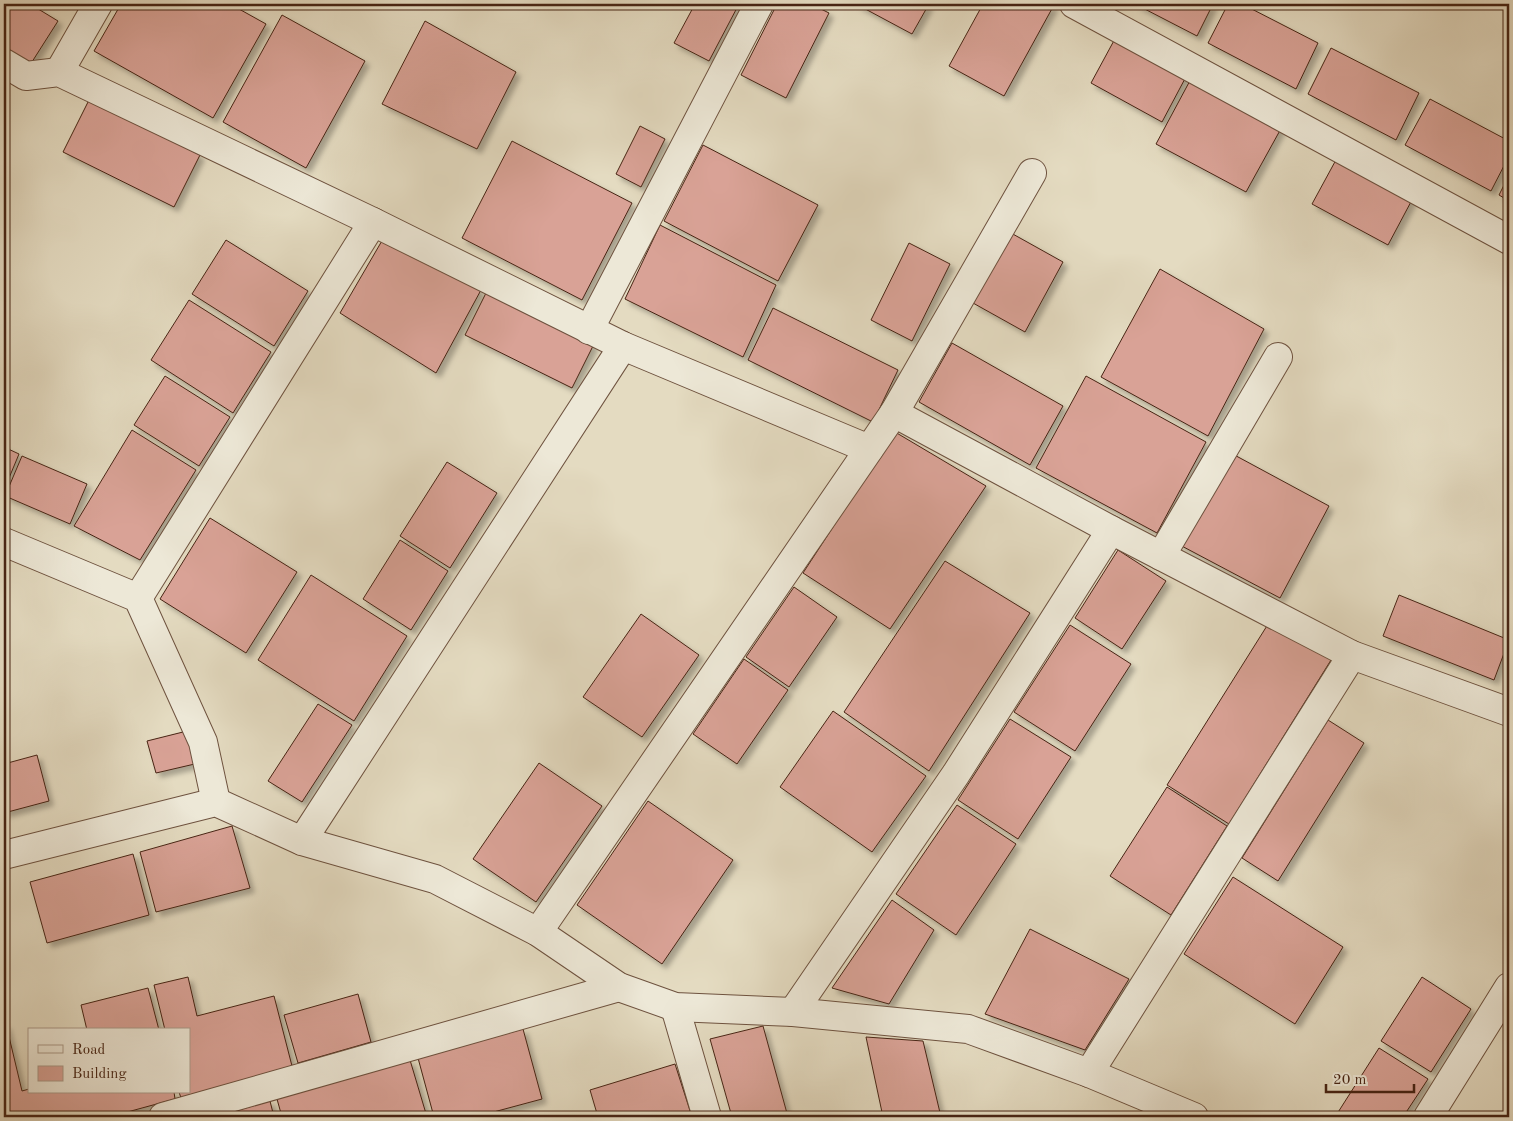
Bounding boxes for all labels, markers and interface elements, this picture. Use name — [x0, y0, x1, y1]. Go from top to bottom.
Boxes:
legend — [28, 1028, 190, 1094]
text: Road — [72, 1043, 106, 1058]
scale bar — [1326, 1061, 1413, 1093]
text: Building — [72, 1067, 127, 1082]
text: 20 m — [1333, 1073, 1367, 1088]

